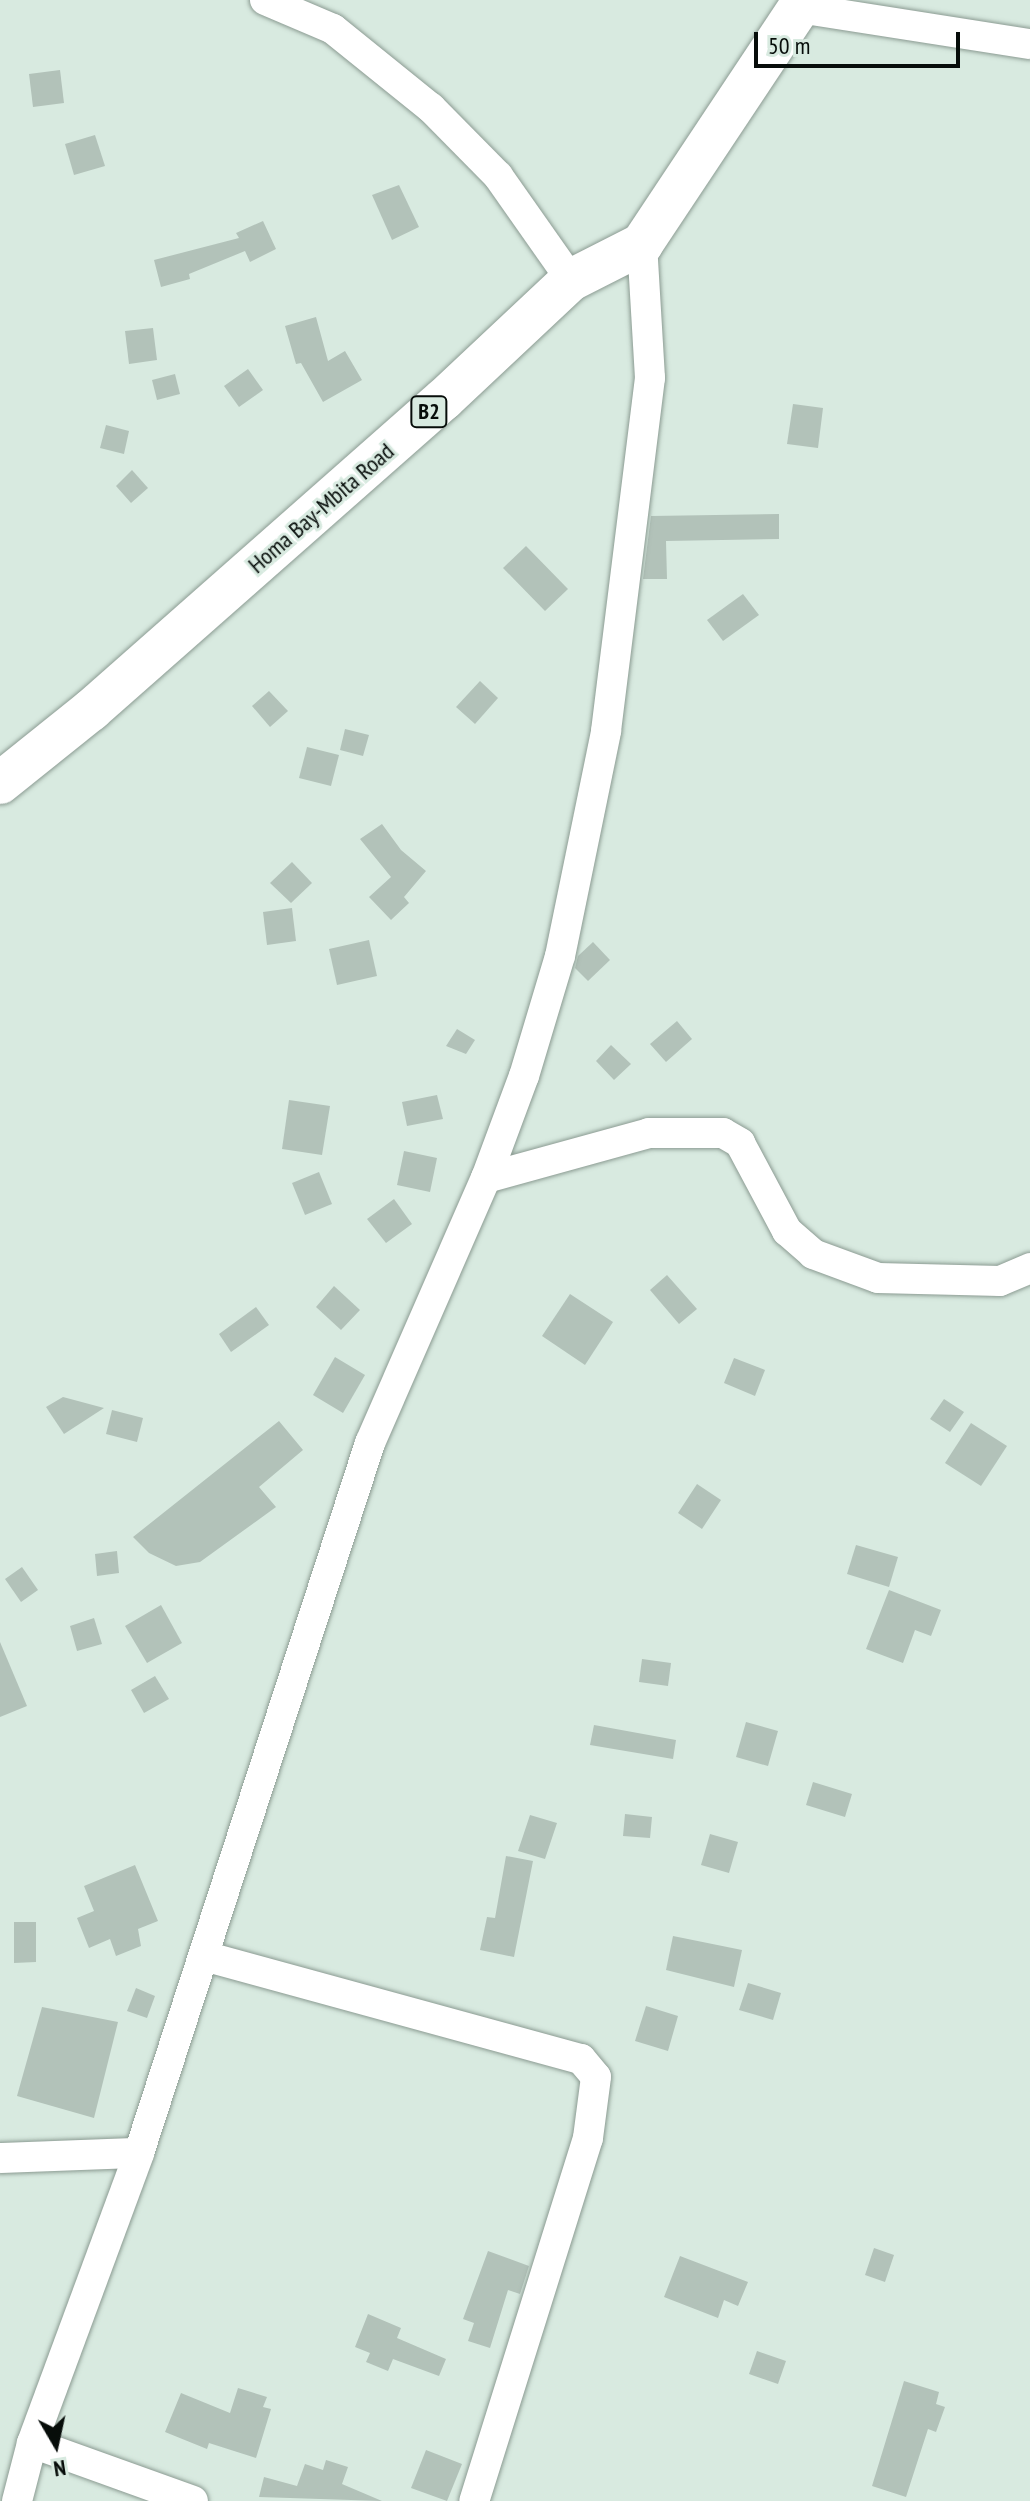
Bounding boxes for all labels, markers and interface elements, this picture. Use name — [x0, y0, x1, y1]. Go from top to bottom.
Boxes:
scale bar — [758, 16, 964, 66]
text: 50 m — [768, 30, 810, 61]
road number: B2 — [409, 394, 449, 430]
street label: Homa Bay-Mbita Road — [242, 437, 400, 579]
north arrow — [16, 2405, 96, 2485]
text: N — [52, 2454, 68, 2483]

